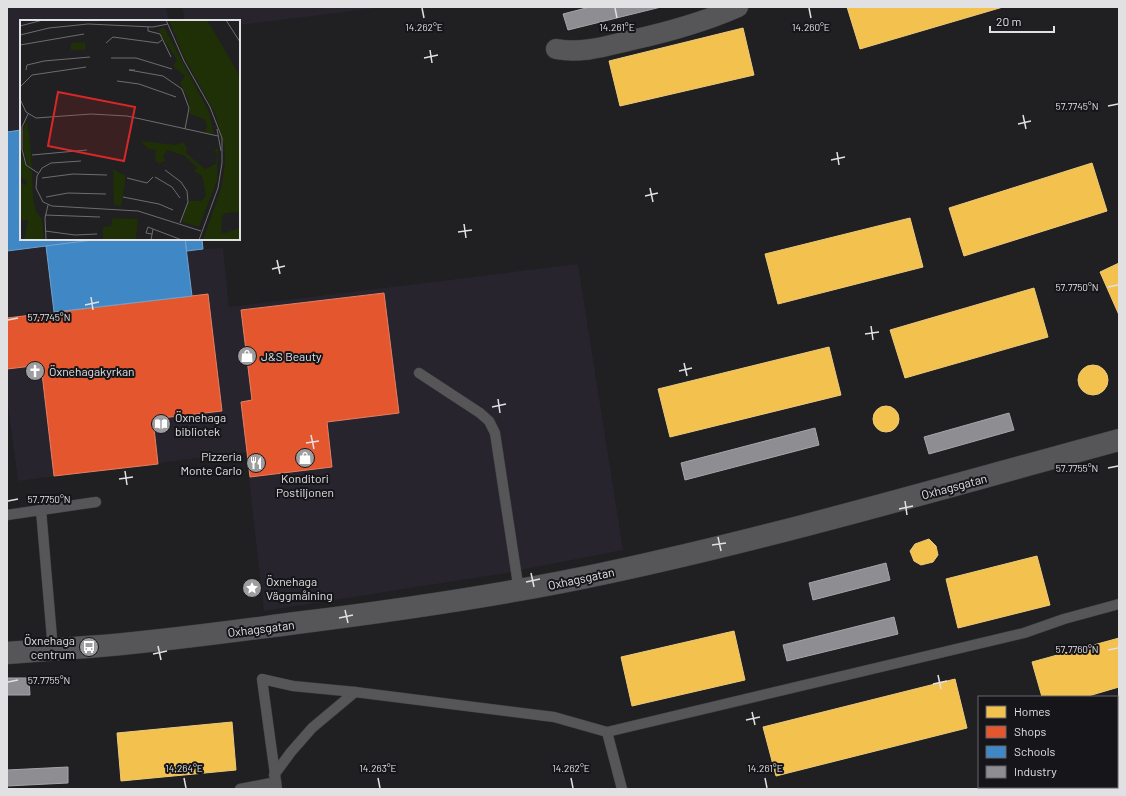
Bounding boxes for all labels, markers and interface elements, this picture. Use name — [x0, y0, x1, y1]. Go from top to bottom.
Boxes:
scale bar — [990, 8, 1054, 34]
text: 20 m — [996, 14, 1022, 28]
inset map — [20, 20, 240, 240]
text: 14.262°E — [405, 21, 443, 33]
text: 14.261°E — [599, 21, 635, 33]
text: 14.260°E — [792, 21, 830, 33]
text: 57.7745°N — [1056, 100, 1098, 112]
text: 57.7750°N — [1055, 281, 1099, 293]
text: 57.7745°N — [28, 311, 70, 323]
shop icon: J&S Beauty — [236, 345, 258, 367]
place label: J&S Beauty — [261, 349, 322, 363]
church icon: Öxnehagakyrkan — [24, 360, 46, 382]
place label: Öxnehagakyrkan — [49, 364, 135, 378]
place label: Öxnehaga bibliotek — [175, 410, 226, 438]
library icon: Öxnehaga bibliotek — [150, 413, 172, 435]
shop icon: Konditori Postiljonen — [294, 447, 316, 469]
place label: Pizzeria Monte Carlo — [180, 449, 242, 477]
restaurant icon: Pizzeria Monte Carlo — [245, 452, 267, 474]
text: 57.7755°N — [1056, 462, 1098, 474]
place label: Konditori Postiljonen — [276, 471, 334, 499]
street label: Oxhagsgatan — [920, 471, 988, 501]
text: 57.7750°N — [27, 493, 71, 505]
street label: Oxhagsgatan — [547, 564, 615, 592]
place label: Öxnehaga Väggmålning — [266, 574, 333, 602]
place icon: Öxnehaga Väggmålning — [241, 577, 263, 599]
street label: Oxhagsgatan — [227, 617, 295, 639]
place label: Öxnehaga centrum — [24, 633, 75, 661]
bus stop icon: Öxnehaga centrum — [78, 636, 100, 658]
text: 57.7760°N — [1055, 643, 1099, 655]
text: 57.7755°N — [28, 674, 70, 686]
legend — [978, 696, 1118, 788]
text: Homes — [1014, 704, 1051, 718]
text: Shops — [1014, 724, 1047, 738]
text: Schools — [1014, 744, 1055, 758]
text: 14.264°E — [165, 762, 203, 774]
text: 14.263°E — [359, 762, 397, 774]
text: 14.262°E — [552, 762, 590, 774]
text: 14.261°E — [747, 762, 783, 774]
text: Industry — [1014, 764, 1057, 778]

